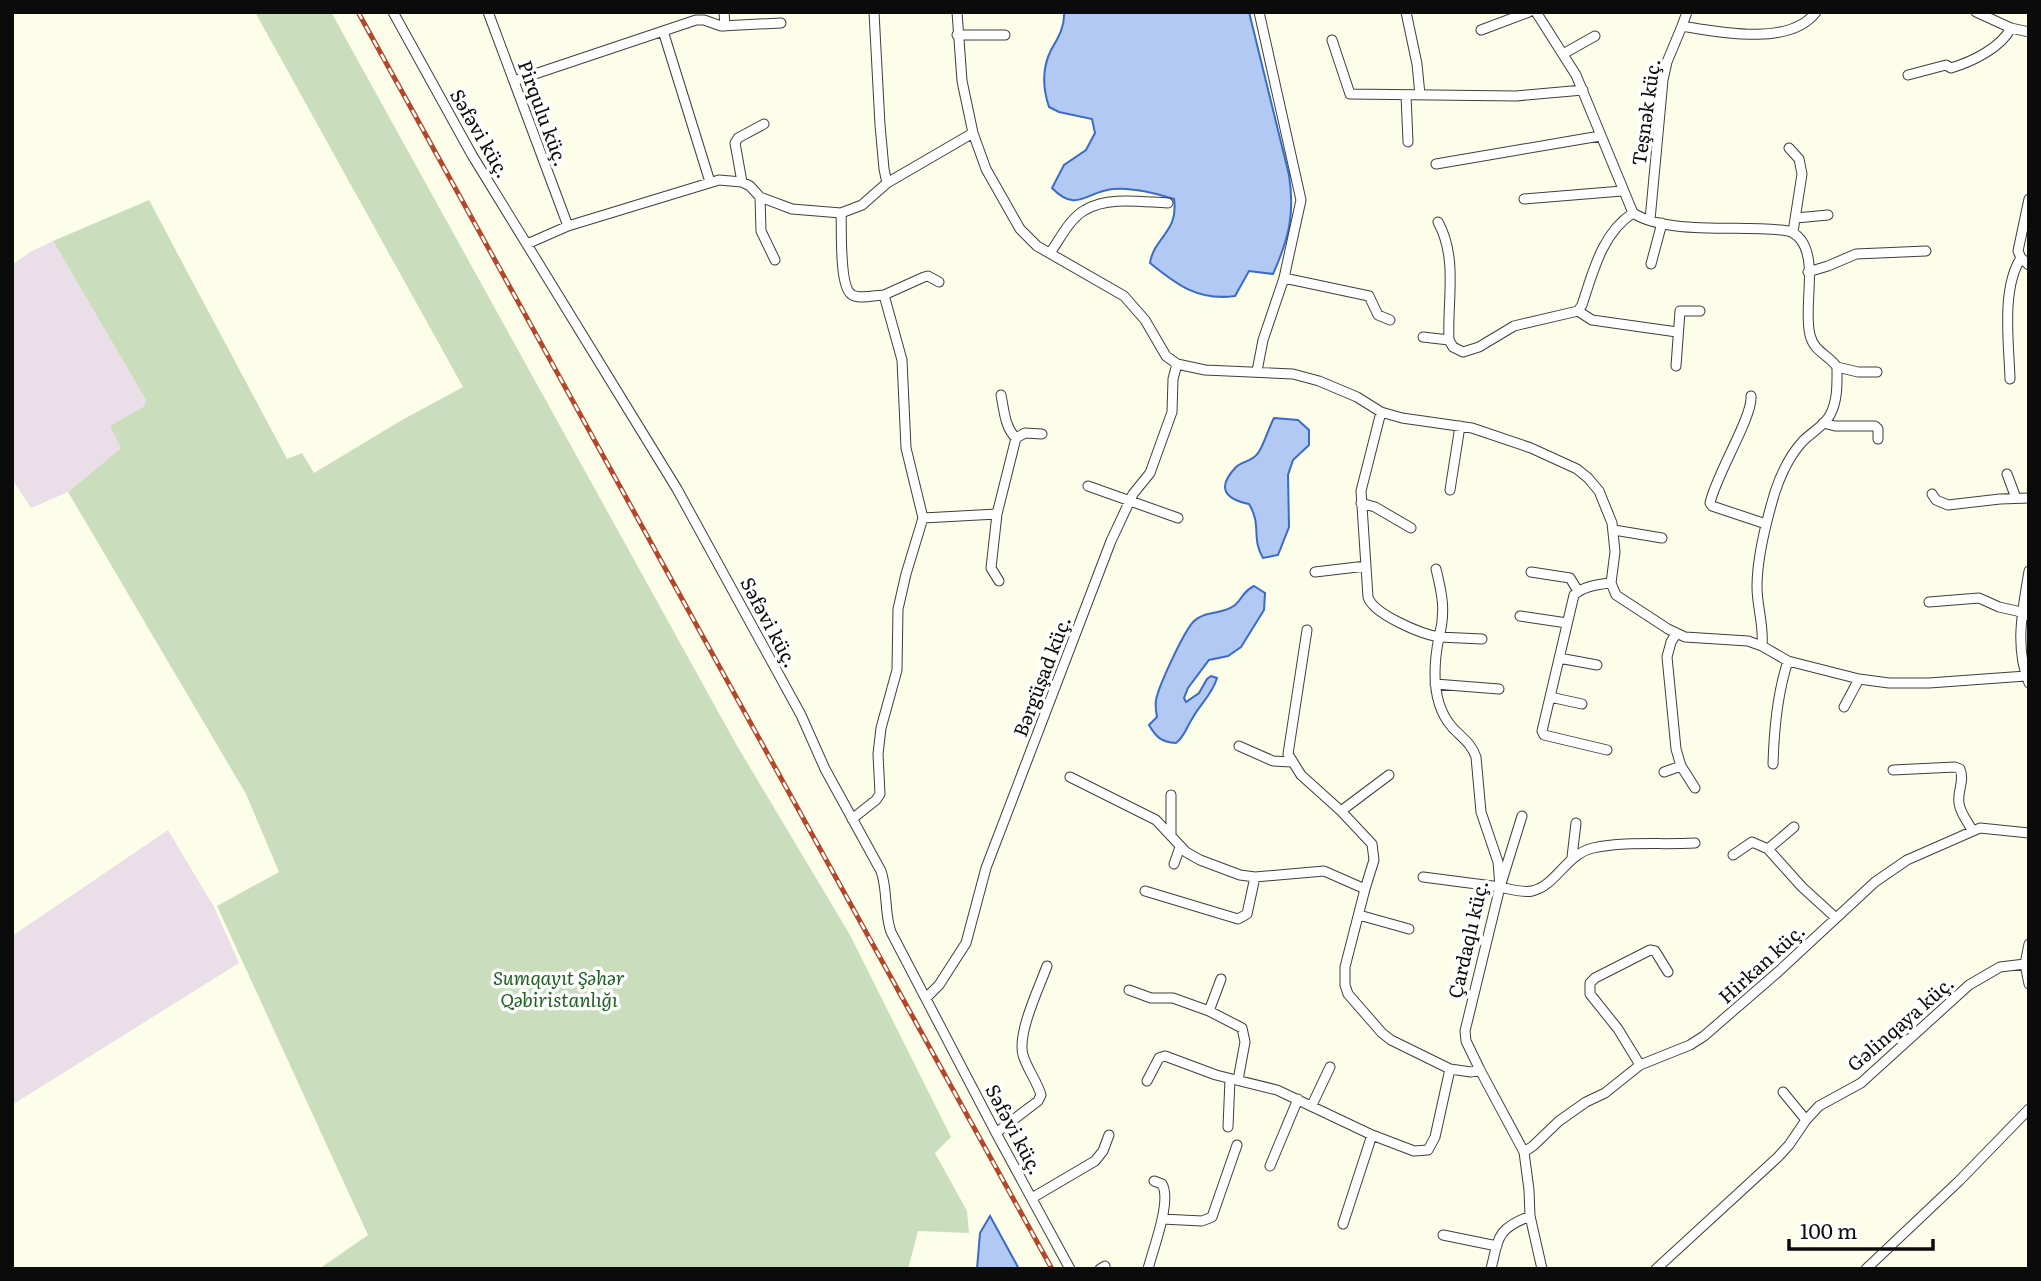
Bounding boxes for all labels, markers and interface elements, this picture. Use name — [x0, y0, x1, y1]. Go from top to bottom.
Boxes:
street label: Pirqulu küç. — [512, 56, 576, 170]
street label: Teşnək küç. — [1624, 57, 1666, 167]
street label: Səfəvi küç. — [444, 83, 518, 183]
street label: Səfəvi küç. — [734, 572, 806, 672]
street label: Bərgüşad küç. — [1005, 612, 1077, 740]
street label: Çardaqlı küç. — [1440, 877, 1494, 1001]
street label: Hirkan küç. — [1711, 916, 1811, 1010]
park label: Sumqayıt Şəhər Qəbiristanlığı — [493, 963, 625, 1013]
street label: Gəlinqaya küç. — [1840, 969, 1960, 1077]
street label: Səfəvi küç. — [979, 1079, 1051, 1179]
scale bar — [1789, 1208, 1932, 1252]
text: 100 m — [1800, 1214, 1857, 1245]

